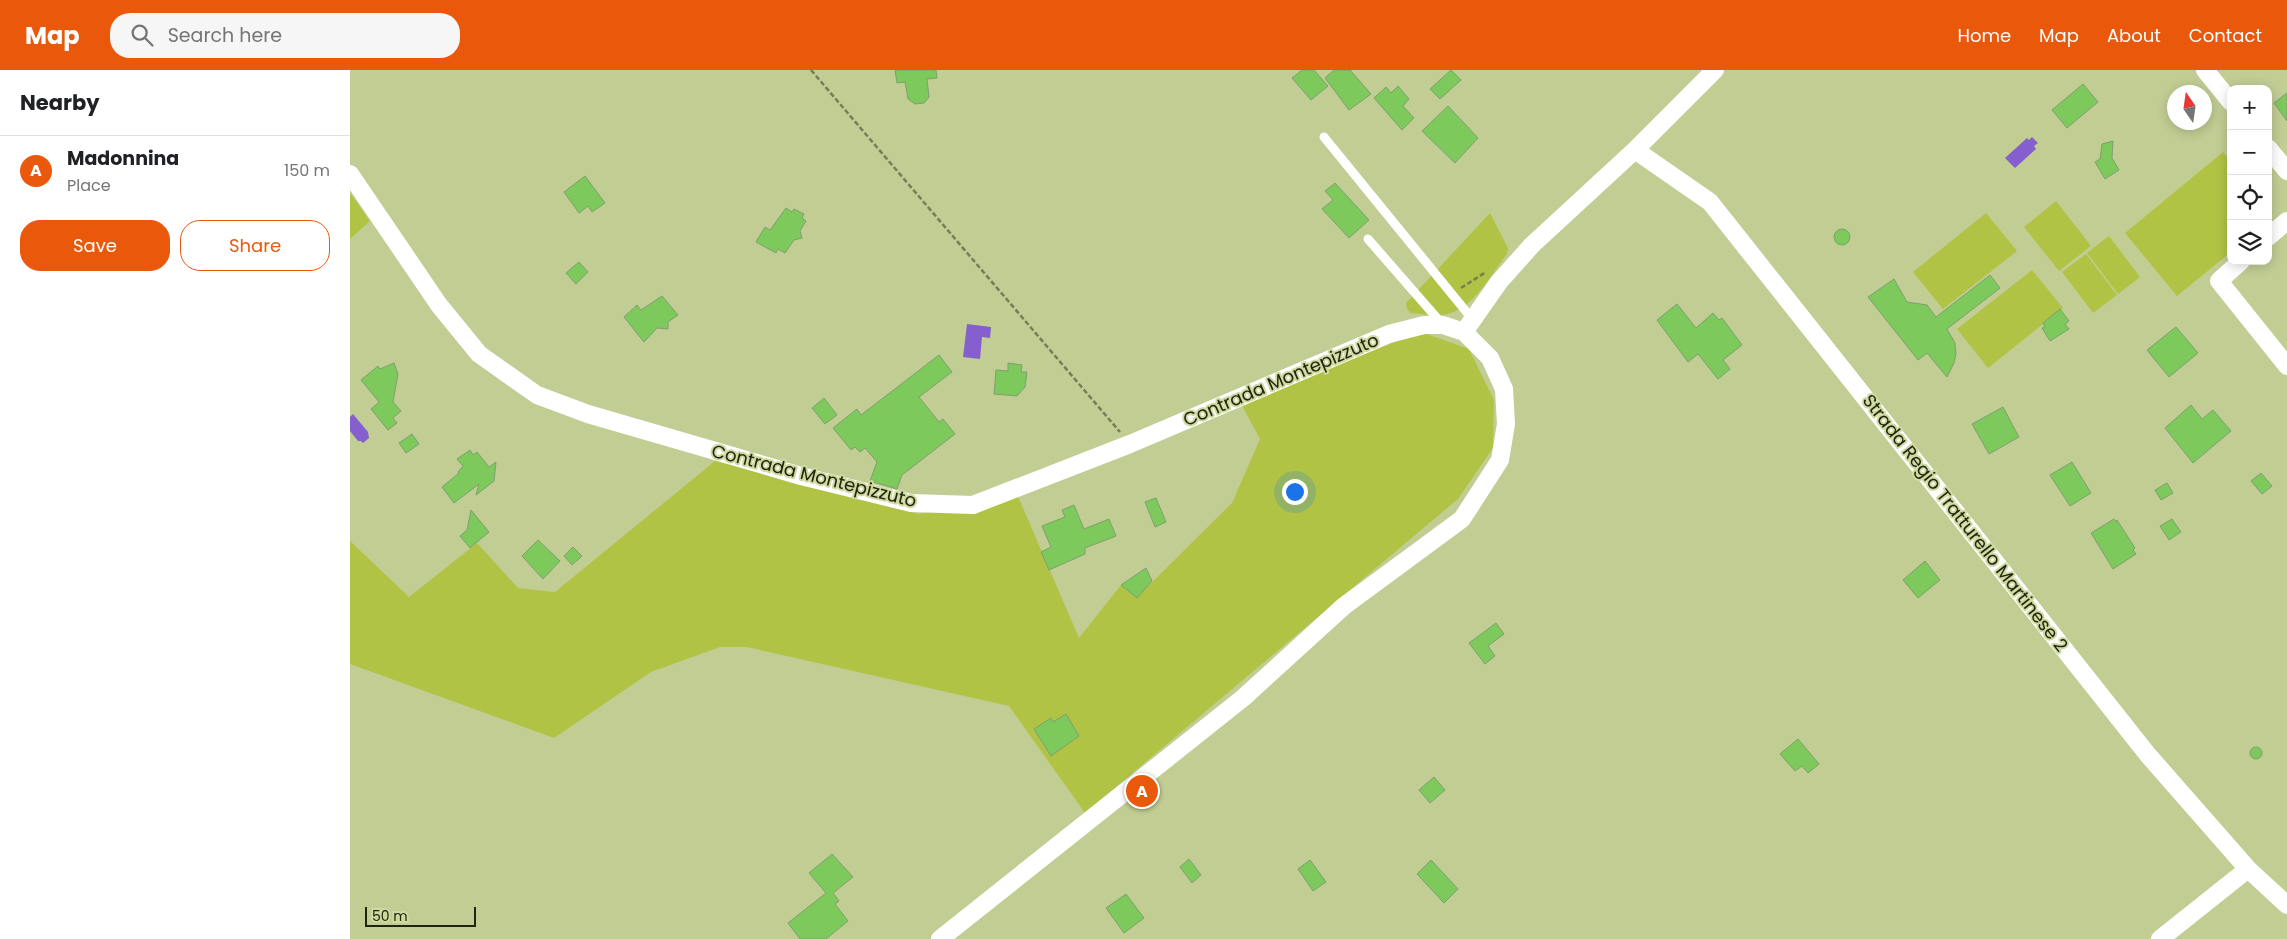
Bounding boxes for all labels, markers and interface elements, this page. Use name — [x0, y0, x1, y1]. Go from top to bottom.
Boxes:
search box — [110, 13, 460, 58]
text: Map — [25, 19, 80, 52]
icon: search — [128, 21, 156, 49]
text: Search here — [168, 22, 282, 49]
text: Home — [1957, 23, 2011, 48]
text: Map — [2039, 23, 2079, 48]
text: About — [2107, 23, 2161, 48]
text: Contact — [2189, 23, 2262, 48]
north arrow — [2167, 85, 2212, 130]
map controls — [2227, 85, 2272, 265]
button: + — [2227, 85, 2272, 130]
text: Nearby — [20, 88, 100, 117]
button: − — [2227, 130, 2272, 175]
text: Madonnina — [67, 145, 179, 172]
text: A — [30, 159, 42, 182]
text: 150 m — [284, 159, 330, 182]
text: Place — [67, 174, 111, 197]
button: locate — [2227, 175, 2272, 220]
button: Save — [20, 220, 170, 271]
button: Share — [180, 220, 330, 271]
button: layers — [2227, 220, 2272, 265]
street label: Contrada Montepizzuto — [1179, 327, 1382, 432]
street label: Strada Regio Tratturello Martinese 2 — [1857, 389, 2074, 657]
street label: Contrada Montepizzuto — [709, 438, 919, 513]
your location — [1282, 479, 1308, 505]
pin: A — [1126, 772, 1158, 810]
scale bar — [365, 904, 476, 927]
text: 50 m — [372, 906, 408, 926]

